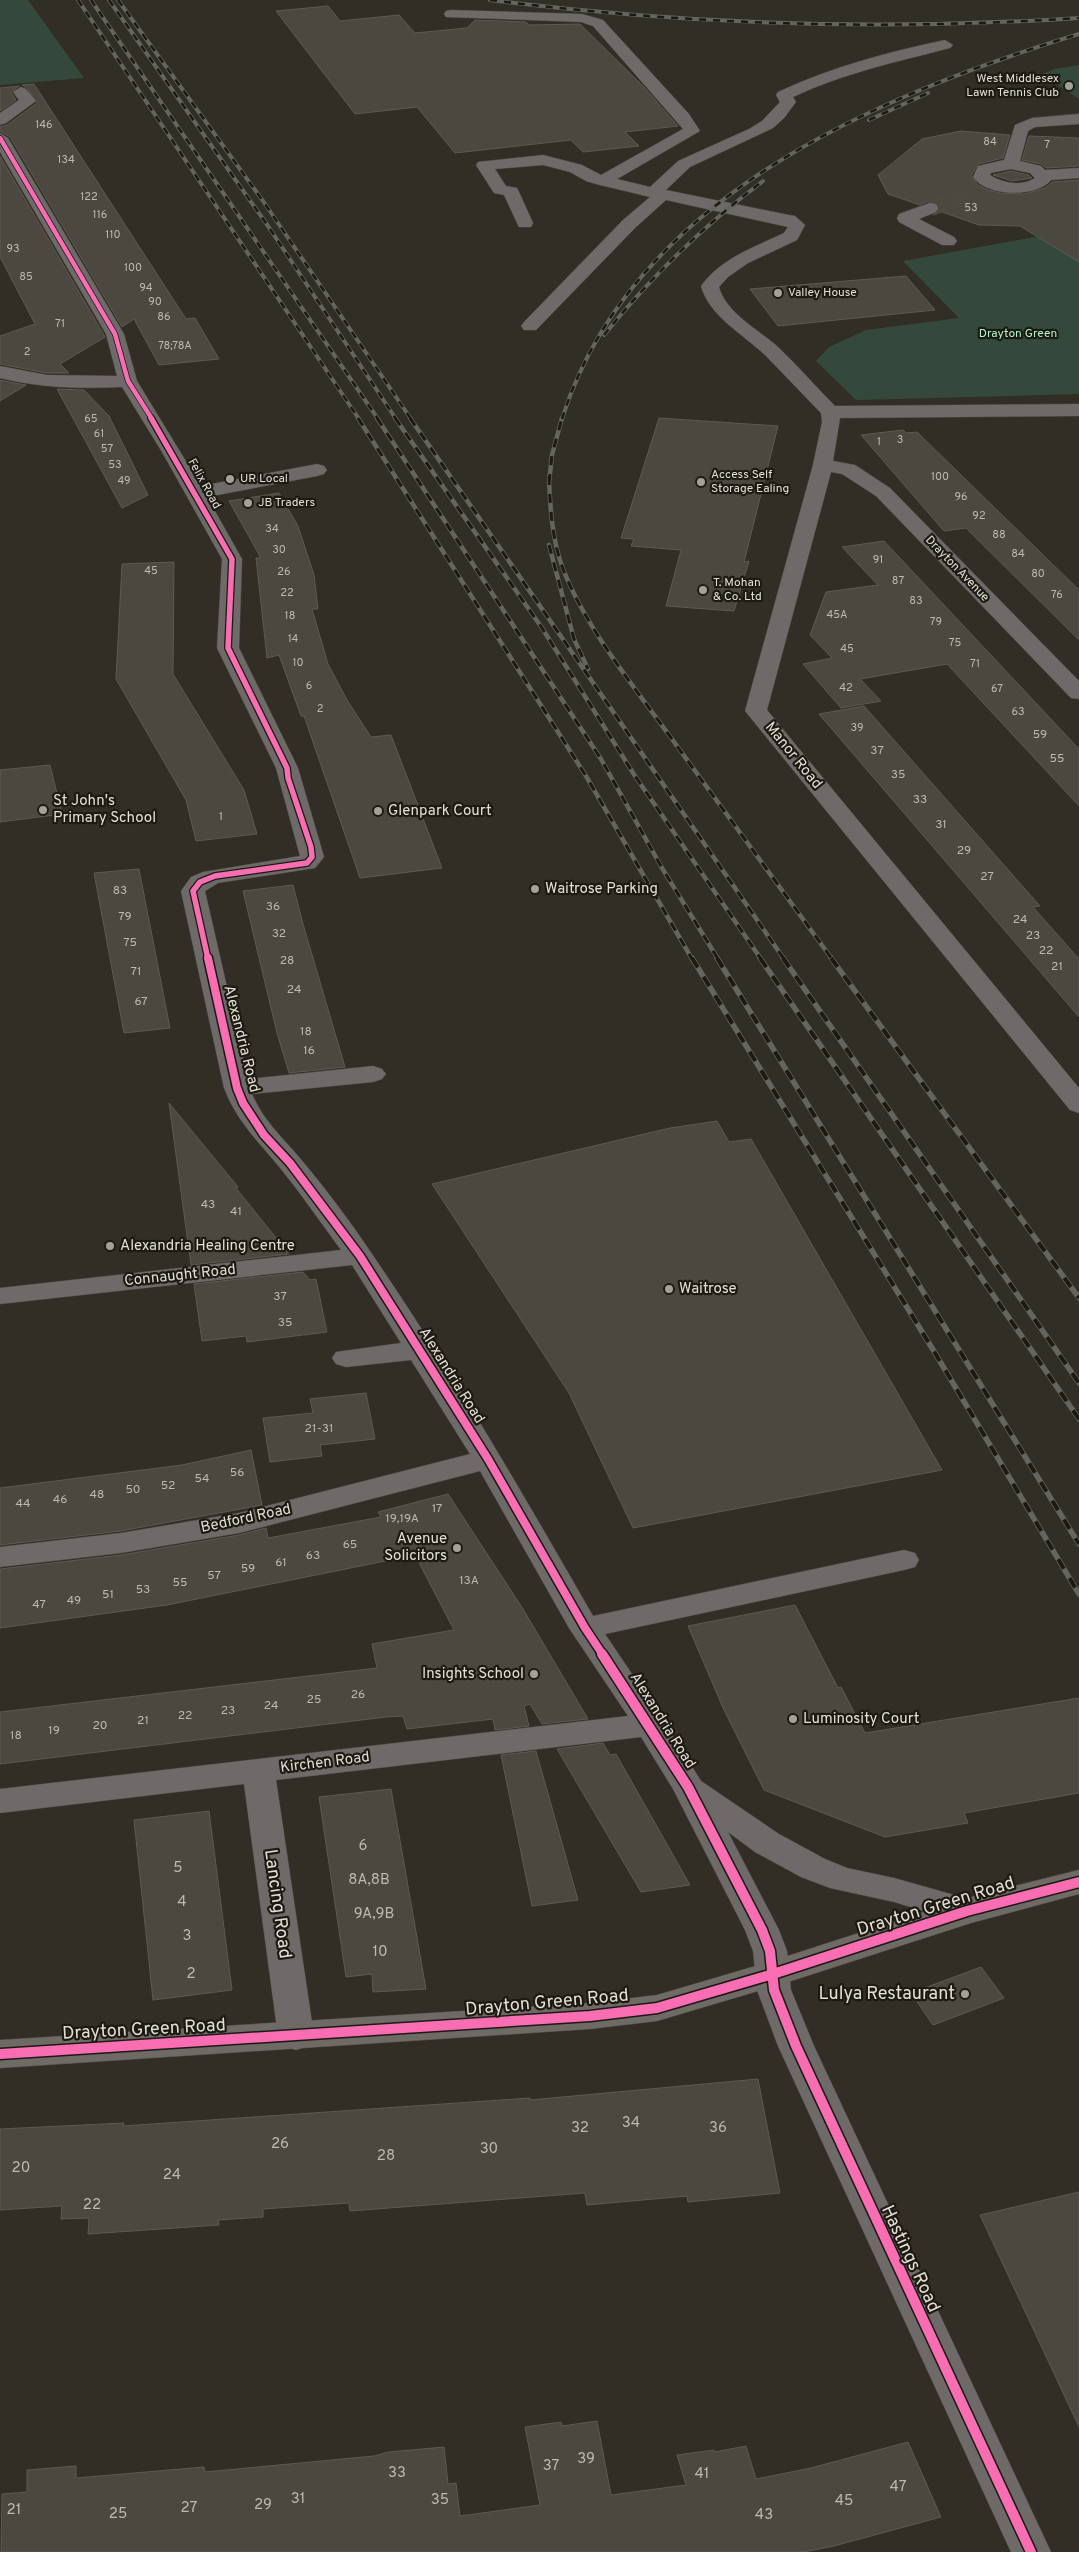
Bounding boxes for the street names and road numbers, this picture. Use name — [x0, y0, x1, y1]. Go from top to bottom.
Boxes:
street label: Felix Road — [184, 456, 224, 512]
street label: Drayton Avenue — [921, 533, 993, 605]
street label: Manor Road — [760, 719, 826, 793]
street label: Alexandria Road — [218, 983, 264, 1095]
street label: Connaught Road — [123, 1261, 237, 1291]
street label: Alexandria Road — [414, 1324, 488, 1428]
street label: Bedford Road — [199, 1500, 293, 1538]
street label: Alexandria Road — [625, 1669, 699, 1773]
street label: Kirchen Road — [279, 1748, 371, 1778]
street label: Lancing Road — [258, 1848, 296, 1960]
street label: Drayton Green Road — [854, 1872, 1018, 1942]
street label: Drayton Green Road — [464, 1984, 630, 2022]
street label: Drayton Green Road — [62, 2014, 226, 2046]
street label: Hastings Road — [875, 2202, 945, 2316]

